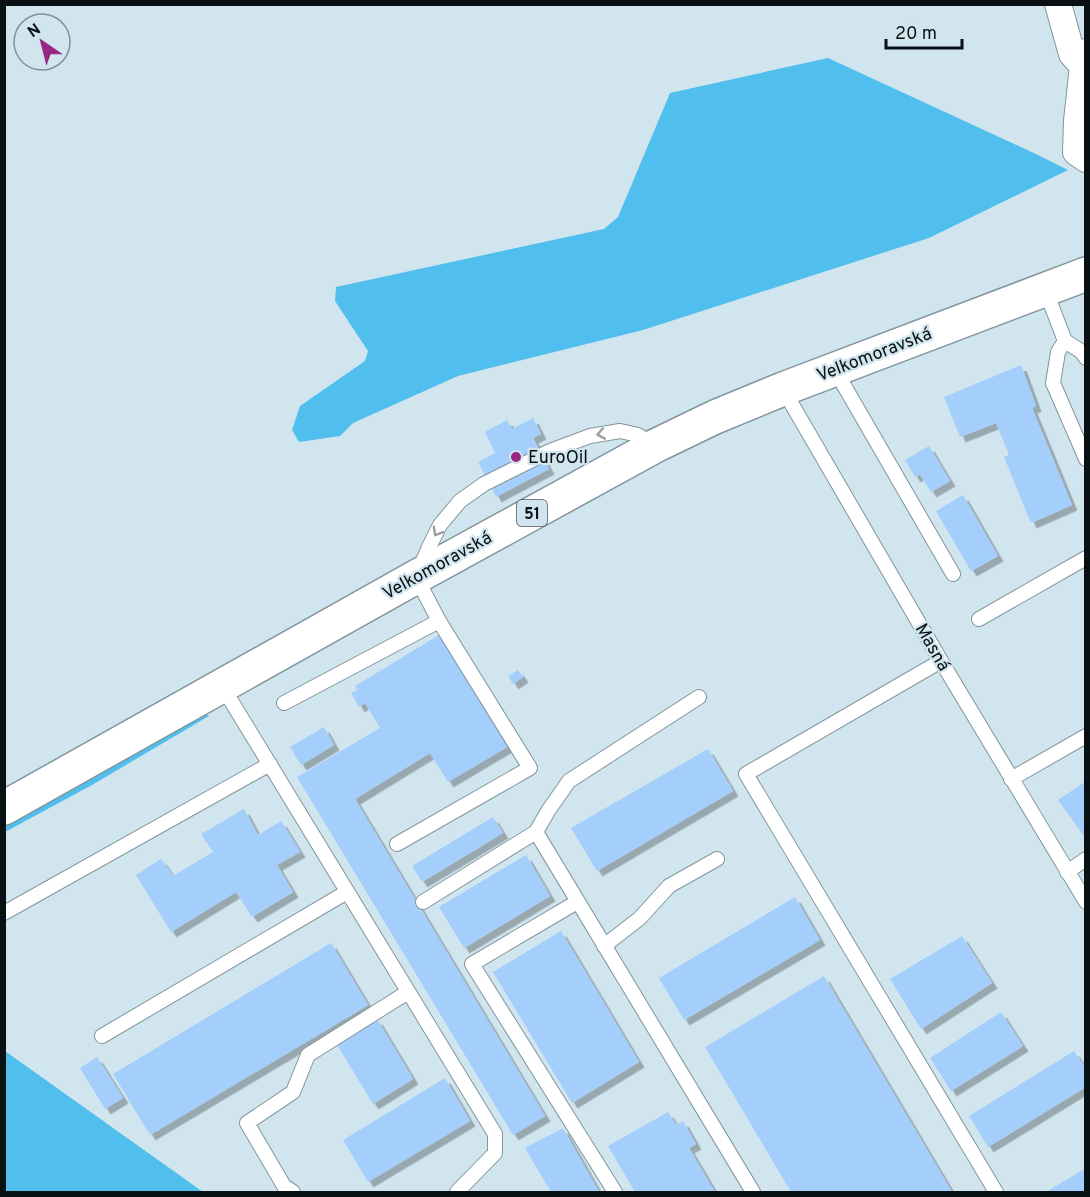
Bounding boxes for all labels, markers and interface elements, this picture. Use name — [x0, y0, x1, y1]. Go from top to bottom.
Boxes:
north arrow — [12, 12, 72, 72]
scale bar — [886, 12, 962, 50]
text: N — [24, 20, 45, 43]
text: 20 m — [895, 23, 937, 46]
street label: Velkomoravská — [814, 323, 935, 388]
one-way arrow — [596, 428, 605, 440]
place label: EuroOil — [528, 447, 588, 470]
marker: EuroOil — [509, 450, 523, 464]
road number: 51 — [517, 500, 547, 526]
one-way arrow — [433, 525, 444, 536]
street label: Velkomoravská — [379, 527, 496, 606]
street label: Masná — [909, 620, 955, 676]

